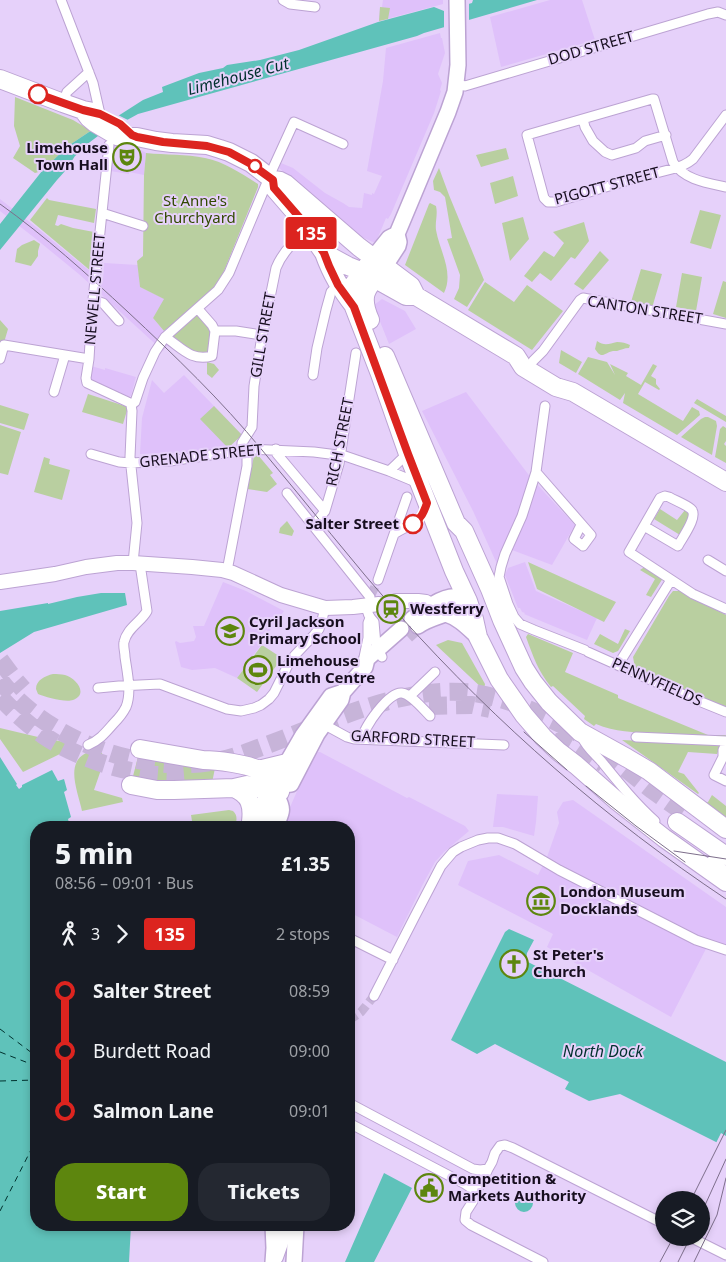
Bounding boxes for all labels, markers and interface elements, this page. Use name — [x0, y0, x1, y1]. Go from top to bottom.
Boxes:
street label: DOD STREET — [545, 25, 637, 69]
water label: Limehouse Cut — [185, 52, 292, 100]
unlabelled marker — [28, 84, 48, 104]
place label: Limehouse Town Hall — [26, 137, 108, 174]
theatre icon: Limehouse Town Hall — [112, 142, 142, 172]
unlabelled marker — [248, 159, 262, 173]
street label: PIGOTT STREET — [552, 161, 662, 209]
park label: St Anne's Churchyard — [154, 190, 236, 227]
line badge: 135 — [282, 217, 340, 249]
text: 135 — [296, 221, 326, 245]
street label: NEWELL STREET — [79, 231, 109, 346]
street label: GILL STREET — [245, 290, 279, 379]
street label: CANTON STREET — [586, 290, 705, 328]
street label: RICH STREET — [321, 395, 358, 488]
street label: GRENADE STREET — [138, 439, 264, 471]
place label: Salter Street — [306, 513, 399, 533]
marker: Salter Street — [403, 514, 423, 534]
station icon: Westferry — [376, 594, 406, 624]
place label: Westferry — [410, 598, 484, 618]
place label: Cyril Jackson Primary School — [249, 611, 361, 648]
school or university icon: Cyril Jackson Primary School — [215, 616, 245, 646]
place label: Limehouse Youth Centre — [277, 650, 375, 687]
street label: PENNYFIELDS — [609, 652, 706, 710]
sports icon: Limehouse Youth Centre — [243, 655, 273, 685]
street label: GARFORD STREET — [350, 725, 476, 751]
text: 5 min — [55, 834, 133, 872]
text: £1.35 — [281, 851, 330, 877]
text: 08:56 – 09:01 · Bus — [55, 872, 194, 894]
place label: London Museum Docklands — [560, 881, 685, 918]
museum icon: London Museum Docklands — [526, 886, 556, 916]
icon: walk — [55, 920, 83, 948]
icon: forward — [108, 920, 136, 948]
text: 135 — [154, 922, 185, 946]
text: 3 — [91, 923, 100, 945]
text: 2 stops — [276, 923, 330, 945]
place label: St Peter's Church — [533, 944, 604, 981]
church icon: St Peter's Church — [499, 949, 529, 979]
text: Salter Street — [93, 978, 211, 1004]
text: 08:59 — [289, 980, 330, 1002]
text: Burdett Road — [93, 1038, 211, 1064]
text: 09:00 — [289, 1040, 330, 1062]
water label: North Dock — [563, 1040, 644, 1062]
text: Salmon Lane — [93, 1098, 214, 1124]
text: 09:01 — [289, 1100, 330, 1122]
button: Start — [55, 1163, 188, 1221]
button: Tickets — [198, 1163, 330, 1221]
place label: Competition & Markets Authority — [448, 1168, 586, 1205]
public building icon: Competition & Markets Authority — [414, 1173, 444, 1203]
map controls — [655, 1191, 710, 1246]
button: layers — [655, 1191, 710, 1246]

